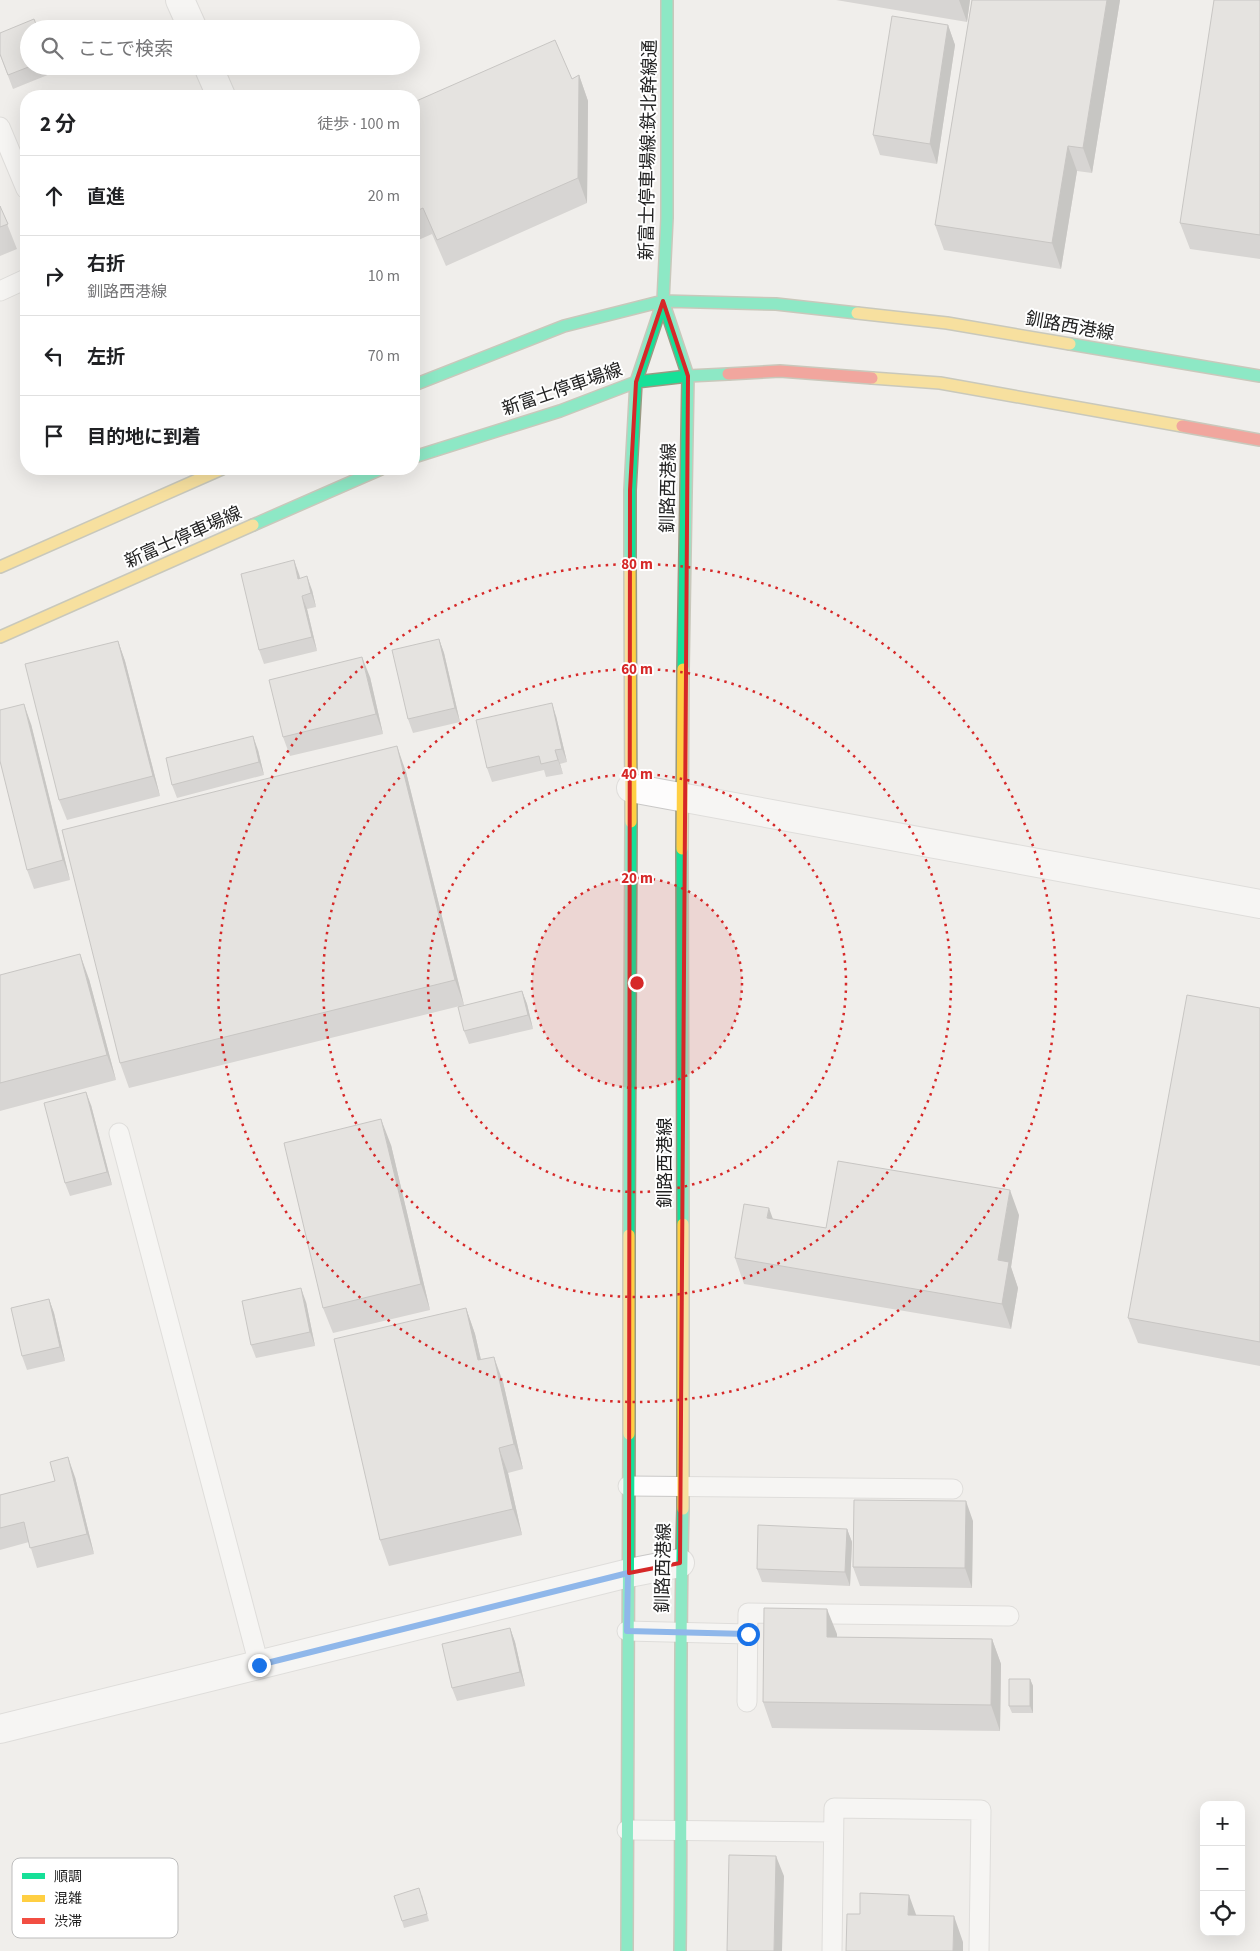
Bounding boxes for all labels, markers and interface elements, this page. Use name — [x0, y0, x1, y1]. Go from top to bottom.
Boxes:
search box — [20, 20, 420, 75]
icon: search — [38, 34, 66, 62]
text: ここで検索 — [78, 36, 173, 63]
street label: 新富士停車場線:鉄北幹線通 — [634, 40, 663, 260]
text: 2 分 — [40, 109, 76, 139]
text: 徒歩 · 100 m — [317, 113, 400, 135]
icon: ahead — [40, 182, 68, 210]
text: 直進 — [87, 184, 125, 211]
text: 20 m — [368, 185, 400, 207]
text: 右折 — [87, 251, 125, 278]
icon: right — [40, 262, 68, 290]
text: 10 m — [368, 265, 400, 287]
text: 釧路西港線 — [87, 281, 167, 303]
street label: 釧路西港線 — [1023, 306, 1116, 347]
icon: left — [40, 342, 68, 370]
text: 左折 — [87, 344, 125, 371]
text: 70 m — [368, 345, 400, 367]
street label: 新富士停車場線 — [499, 357, 626, 422]
icon: arrive — [40, 422, 68, 450]
text: 目的地に到着 — [87, 424, 201, 451]
street label: 釧路西港線 — [655, 443, 682, 533]
street label: 新富士停車場線 — [121, 500, 246, 575]
text: 80 m — [621, 554, 653, 575]
text: 60 m — [621, 659, 653, 680]
text: 40 m — [621, 764, 653, 785]
text: 20 m — [621, 868, 653, 889]
centre of rings — [628, 974, 646, 992]
street label: 釧路西港線 — [653, 1118, 678, 1208]
street label: 釧路西港線 — [650, 1523, 677, 1613]
route start — [737, 1623, 760, 1646]
route end — [248, 1654, 271, 1677]
map controls — [1200, 1801, 1245, 1936]
button: + — [1200, 1801, 1245, 1846]
button: − — [1200, 1846, 1245, 1891]
legend — [12, 1858, 178, 1938]
text: 順調 — [54, 1867, 82, 1887]
text: 混雑 — [54, 1889, 82, 1909]
button: locate — [1200, 1891, 1245, 1936]
text: 渋滞 — [54, 1912, 82, 1932]

